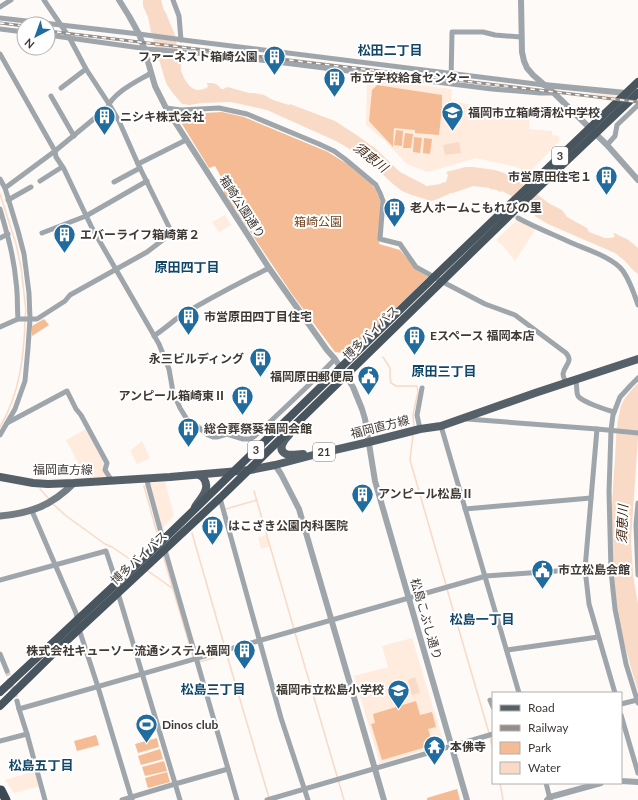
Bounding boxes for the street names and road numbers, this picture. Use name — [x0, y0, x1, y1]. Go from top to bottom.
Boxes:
road number: 3 — [552, 147, 568, 165]
street label: 箱崎公園通り — [217, 172, 268, 241]
street label: 博多バイパス — [340, 302, 402, 363]
street label: 福岡直方線 — [349, 412, 411, 441]
road number: 3 — [248, 441, 264, 459]
road number: 21 — [313, 443, 335, 461]
street label: 福岡直方線 — [33, 462, 93, 477]
street label: 博多バイパス — [107, 528, 170, 588]
street label: 松島こぶし通り — [408, 576, 445, 661]

